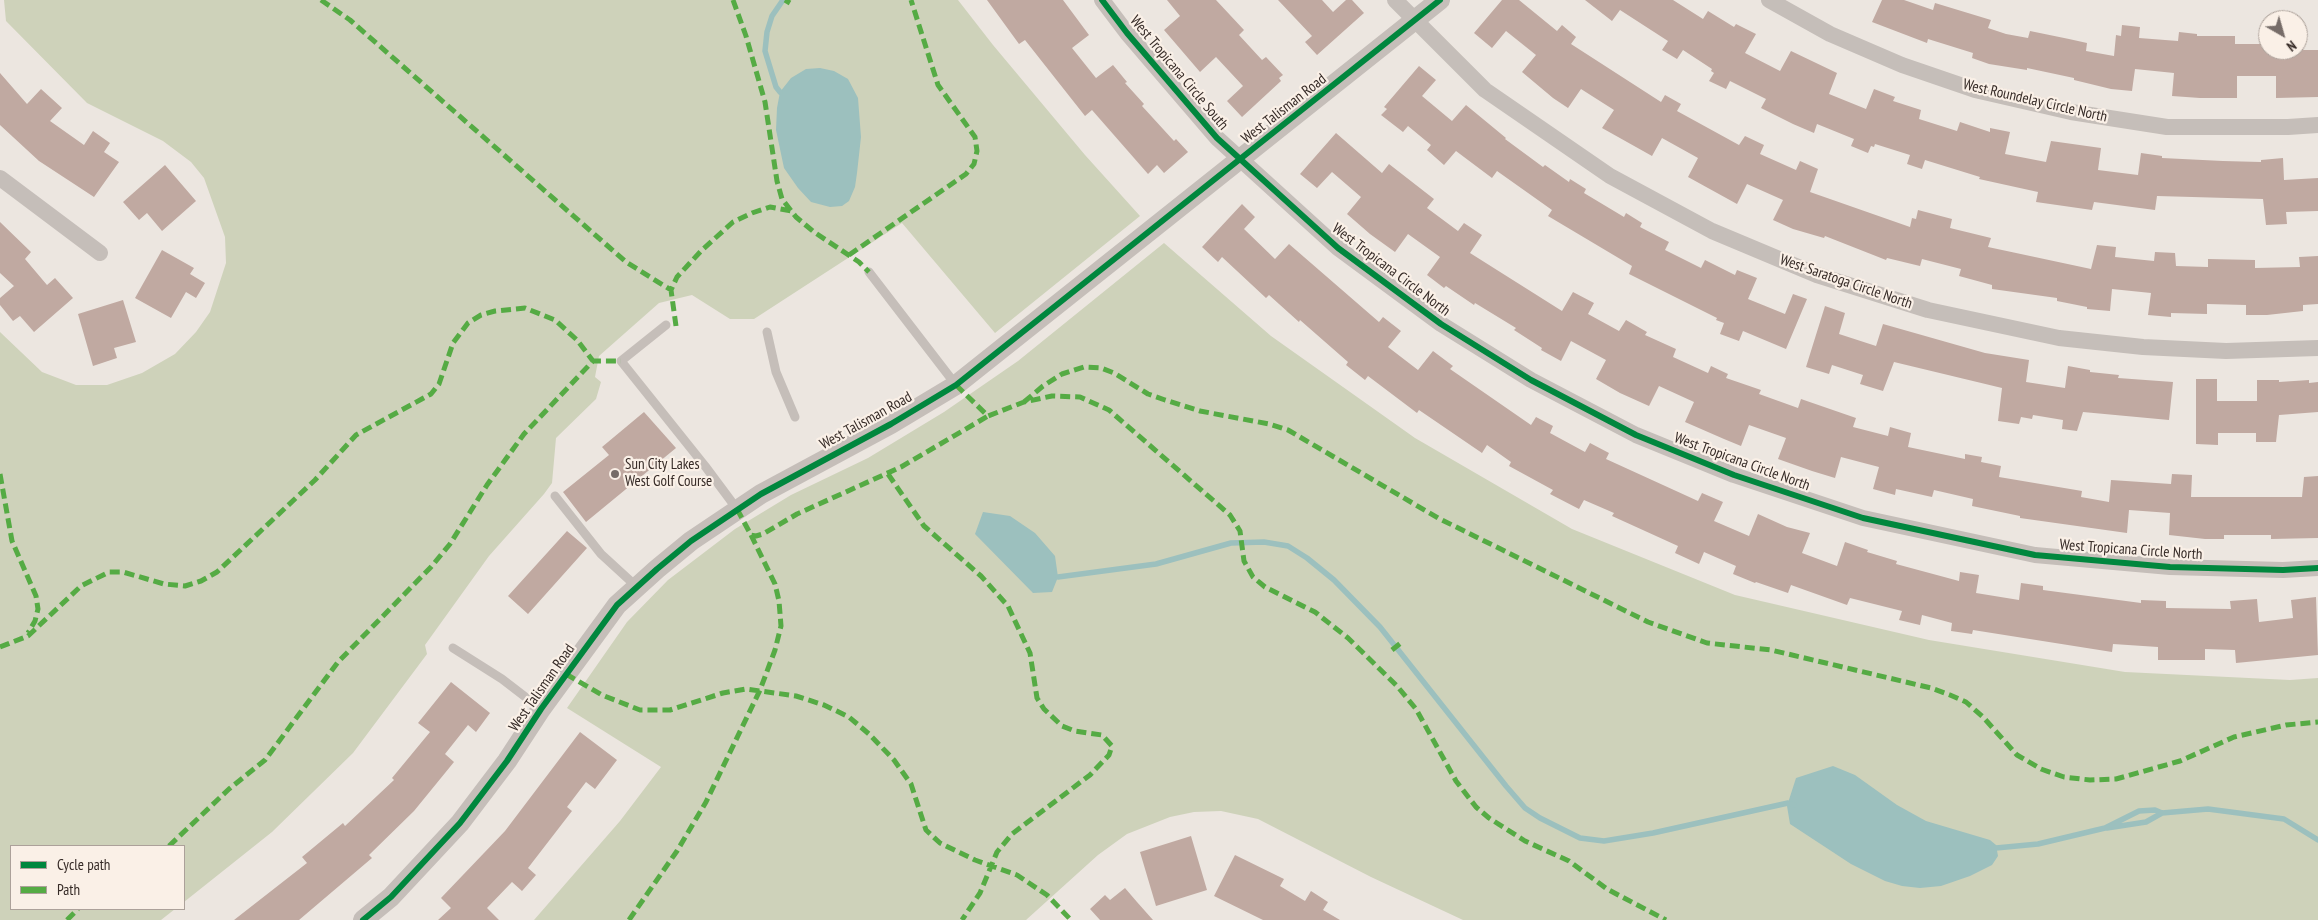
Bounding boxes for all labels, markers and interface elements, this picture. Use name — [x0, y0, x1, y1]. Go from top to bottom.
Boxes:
north arrow — [2258, 10, 2308, 60]
street label: West Tropicana Circle South — [1126, 12, 1232, 134]
text: N — [2283, 37, 2300, 55]
street label: West Talisman Road — [1238, 70, 1330, 148]
street label: West Roundelay Circle North — [1961, 76, 2109, 126]
street label: West Tropicana Circle North — [1328, 220, 1454, 320]
street label: West Saratoga Circle North — [1777, 251, 1915, 313]
street label: West Talisman Road — [817, 388, 915, 454]
street label: West Tropicana Circle North — [1672, 429, 1812, 495]
place label: Sun City Lakes West Golf Course — [625, 456, 712, 491]
marker: Sun City Lakes West Golf Course — [609, 468, 621, 480]
street label: West Tropicana Circle North — [2059, 536, 2203, 564]
street label: West Talisman Road — [505, 641, 579, 735]
legend — [10, 845, 185, 910]
text: Cycle path — [57, 855, 110, 874]
text: Path — [57, 880, 80, 899]

